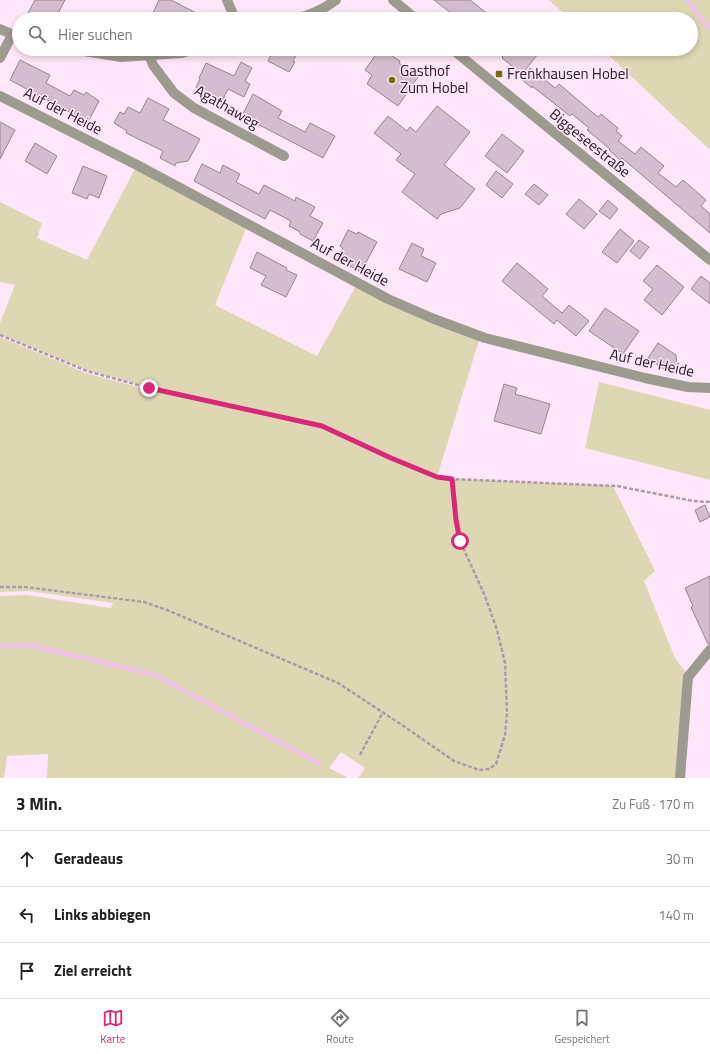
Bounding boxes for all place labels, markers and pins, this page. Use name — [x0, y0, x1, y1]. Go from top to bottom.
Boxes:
place label: Gasthof Zum Hobel — [400, 59, 469, 99]
place label: Frenkhausen Hobel — [507, 62, 629, 85]
marker: Frenkhausen Hobel — [494, 69, 504, 79]
marker: Gasthof Zum Hobel — [387, 75, 397, 85]

